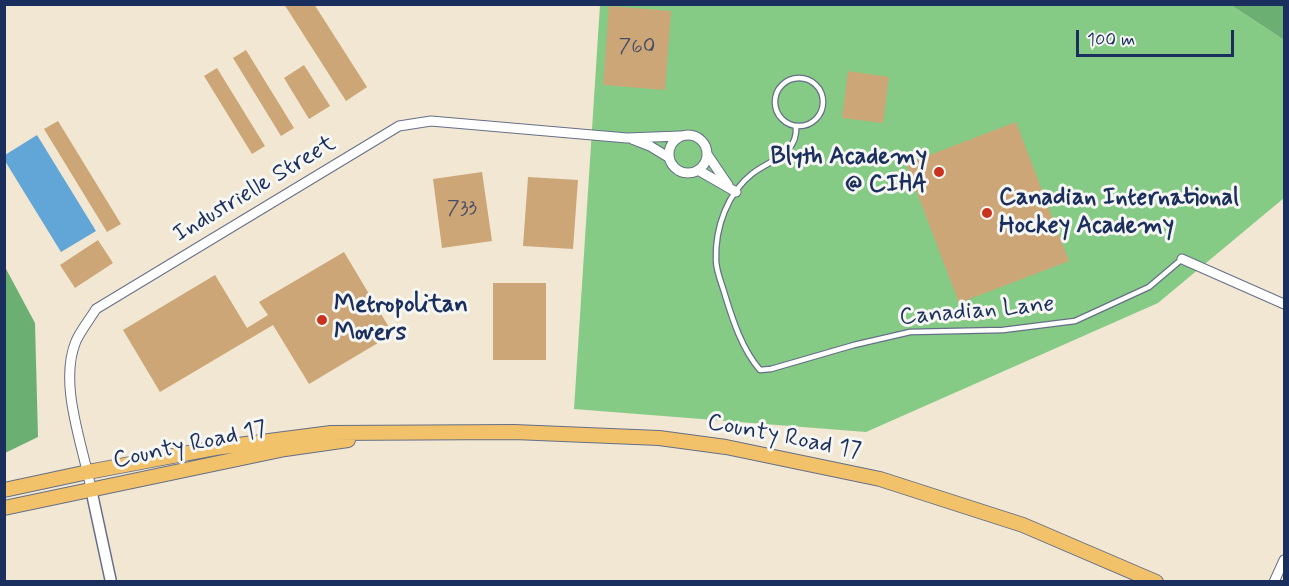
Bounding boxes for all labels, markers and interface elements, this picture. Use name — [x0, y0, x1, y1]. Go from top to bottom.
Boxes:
scale bar — [1079, 18, 1236, 56]
text: 100 m — [1087, 28, 1135, 52]
house number: 760 — [619, 35, 655, 61]
street label: Industrielle Street — [168, 130, 342, 250]
place label: Blyth Academy @ CIHA — [770, 144, 927, 200]
marker: Blyth Academy @ CIHA — [932, 165, 946, 179]
place label: Canadian International Hockey Academy — [999, 185, 1239, 241]
house number: 733 — [447, 197, 477, 223]
marker: Canadian International Hockey Academy — [980, 206, 994, 220]
street label: Canadian Lane — [898, 291, 1056, 333]
place label: Metropolitan Movers — [334, 292, 468, 348]
marker: Metropolitan Movers — [315, 313, 329, 327]
street label: County Road 17 — [705, 409, 863, 467]
street label: County Road 17 — [111, 416, 269, 476]

